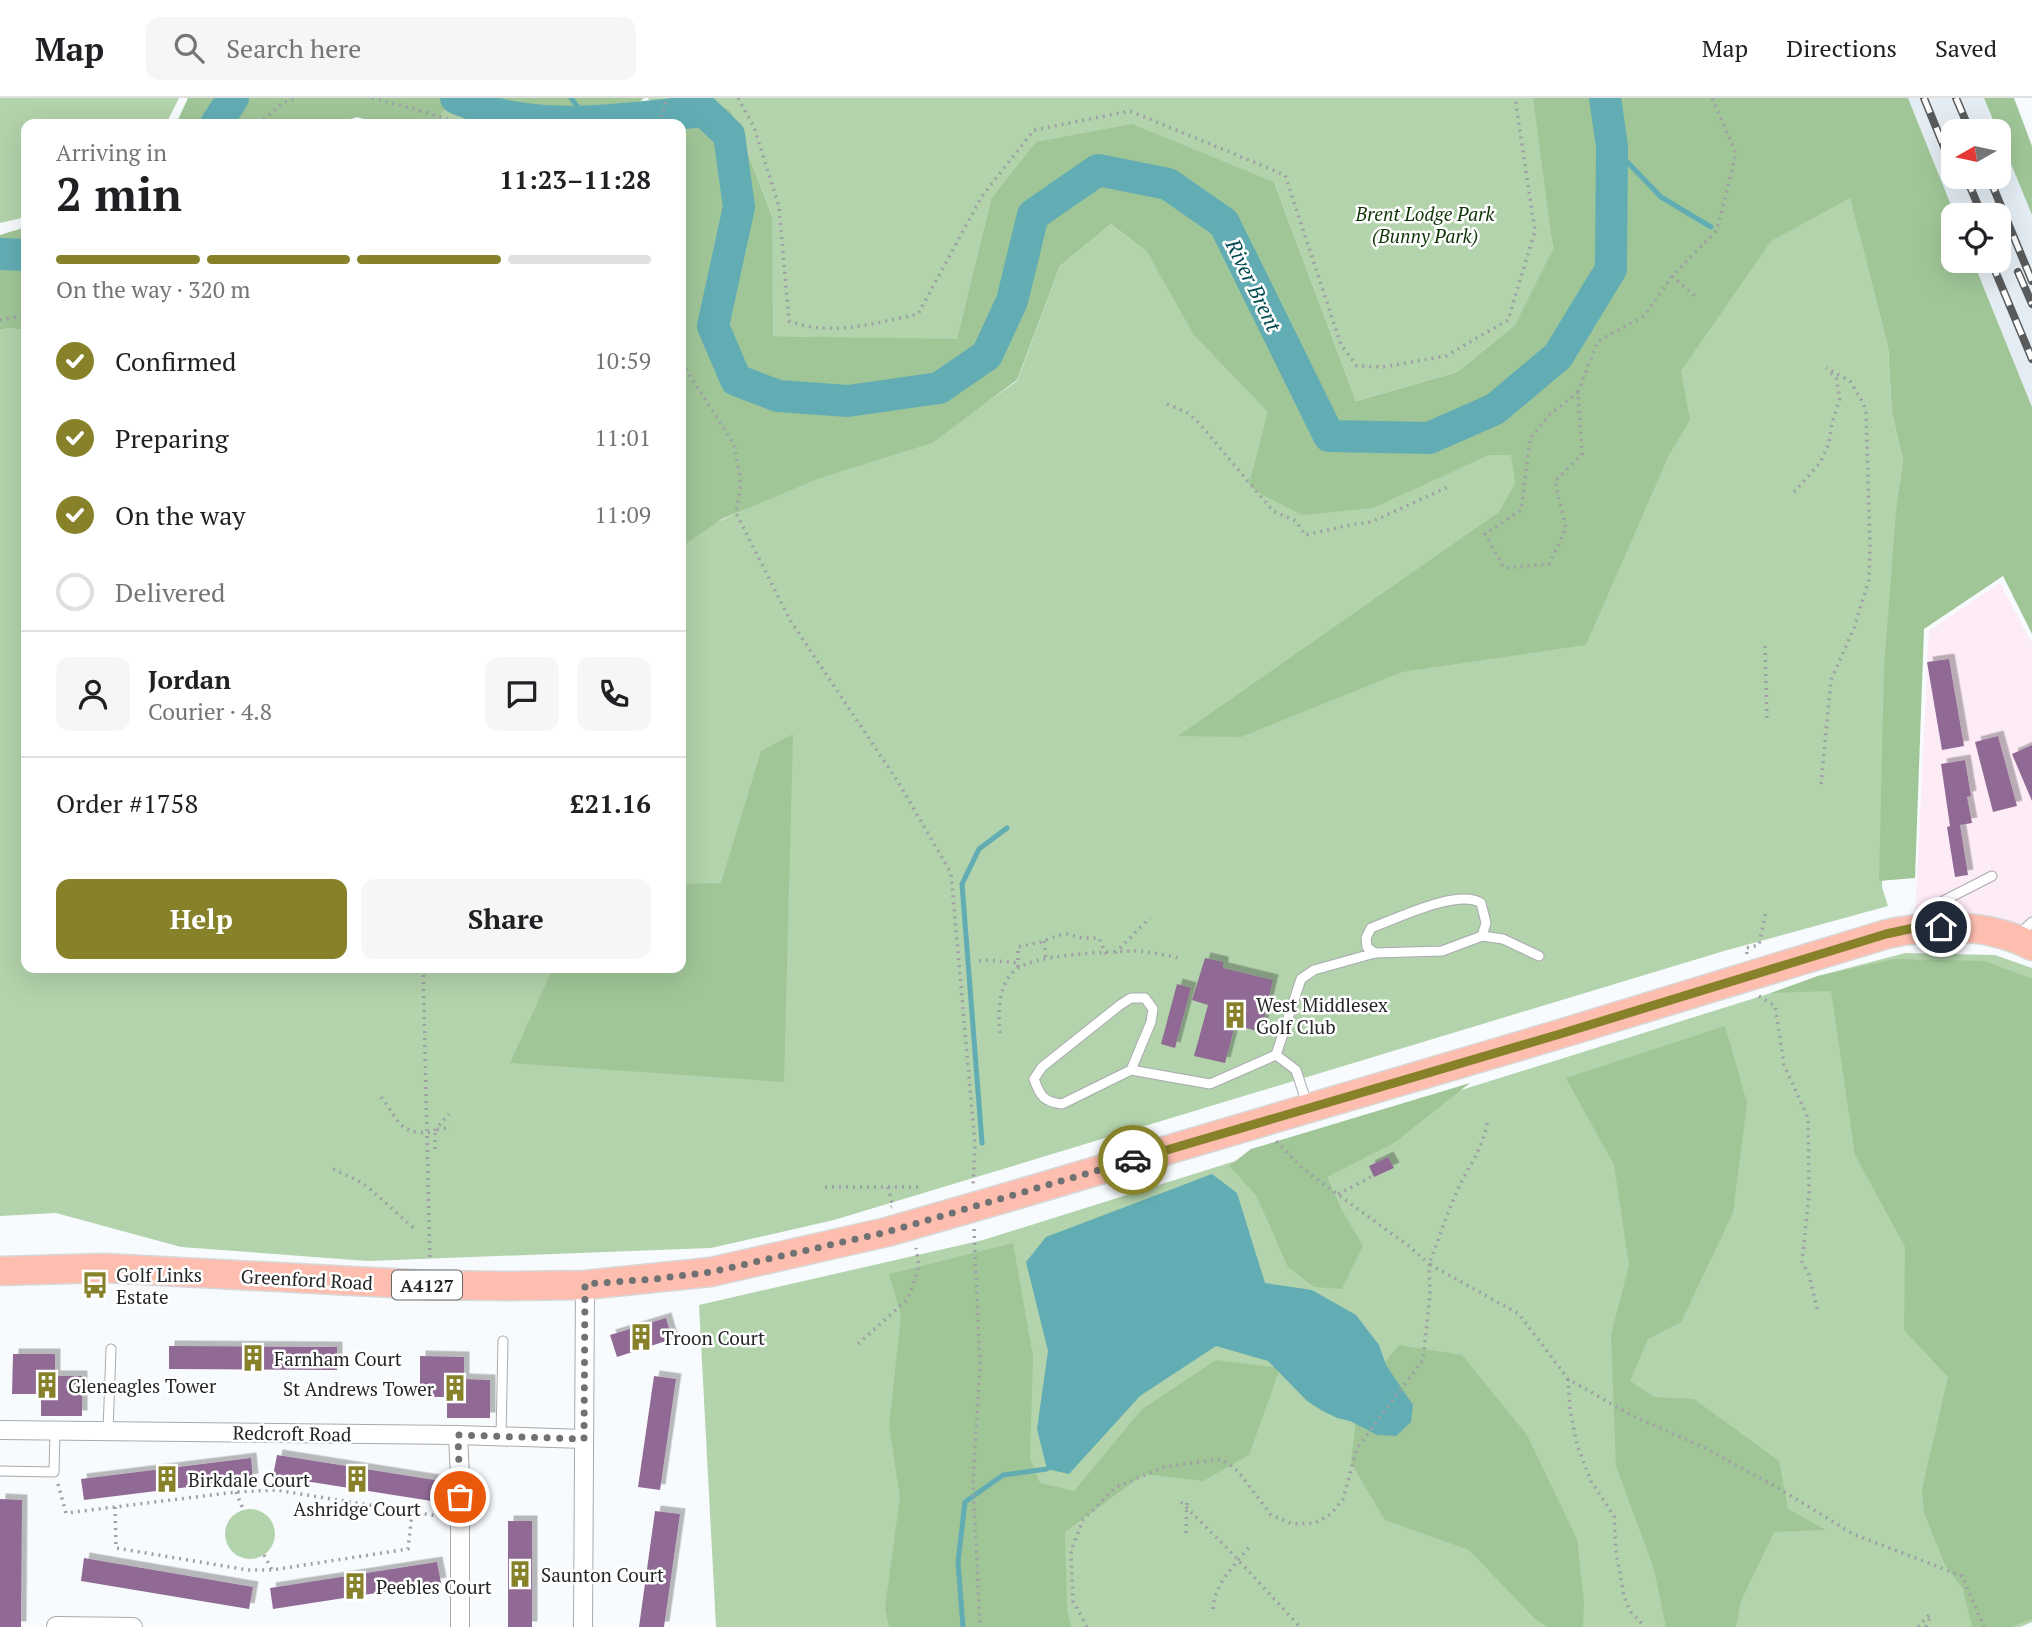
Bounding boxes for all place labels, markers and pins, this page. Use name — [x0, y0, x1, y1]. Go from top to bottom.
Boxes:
pin — [1911, 897, 1971, 957]
place label: West Middlesex Golf Club — [1256, 992, 1388, 1039]
building icon: West Middlesex Golf Club — [1220, 1000, 1250, 1030]
place label: Golf Links Estate — [116, 1262, 202, 1309]
bus stop icon: Golf Links Estate — [80, 1270, 110, 1300]
building icon: Troon Court — [626, 1322, 656, 1352]
place label: Troon Court — [662, 1325, 765, 1350]
building icon: Farnham Court — [238, 1343, 268, 1373]
place label: Farnham Court — [274, 1346, 402, 1371]
building icon: Gleneagles Tower — [32, 1370, 62, 1400]
place label: Gleneagles Tower — [68, 1373, 217, 1398]
building icon: St Andrews Tower — [440, 1373, 470, 1403]
place label: St Andrews Tower — [283, 1376, 435, 1401]
building icon: Birkdale Court — [152, 1464, 182, 1494]
building icon: Ashridge Court — [342, 1464, 372, 1494]
place label: Birkdale Court — [188, 1467, 310, 1492]
pin — [430, 1467, 490, 1527]
place label: Ashridge Court — [293, 1496, 421, 1521]
building icon: Saunton Court — [505, 1559, 535, 1589]
place label: Saunton Court — [541, 1562, 664, 1587]
building icon: Peebles Court — [340, 1571, 370, 1601]
place label: Peebles Court — [376, 1574, 492, 1599]

